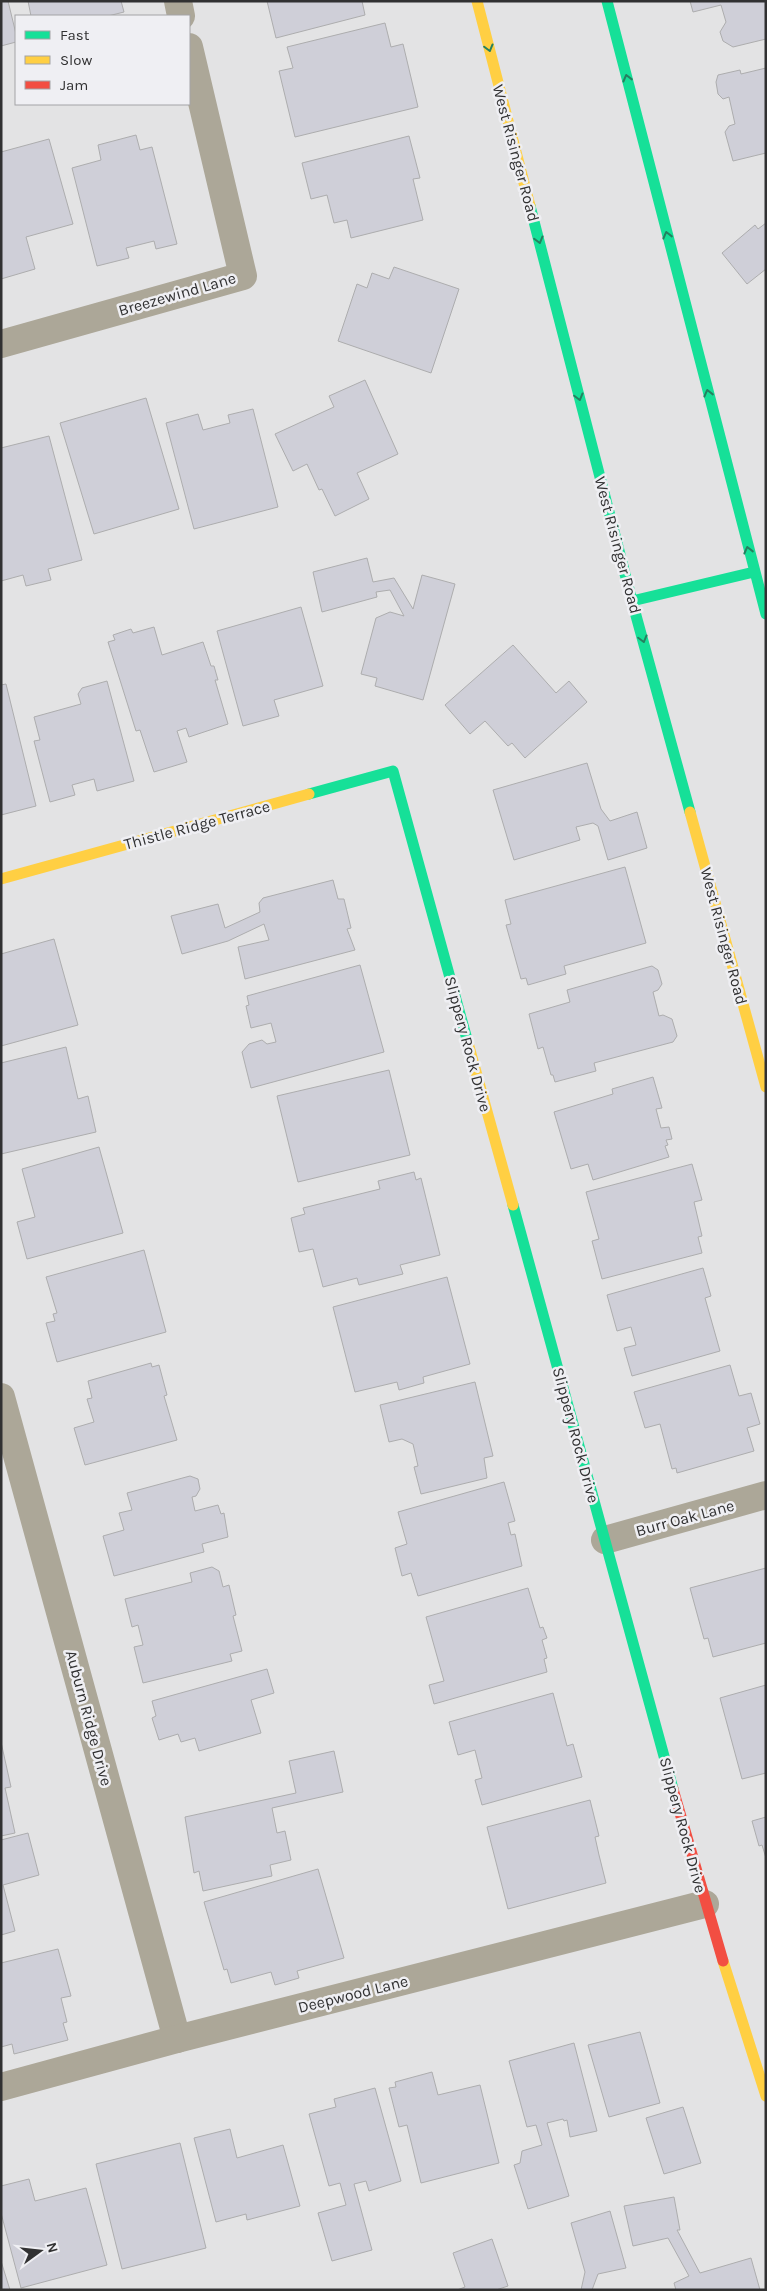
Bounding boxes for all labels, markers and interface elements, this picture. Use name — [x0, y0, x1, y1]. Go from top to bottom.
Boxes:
legend — [15, 15, 190, 105]
text: Fast — [60, 26, 90, 44]
one-way arrow — [483, 44, 494, 53]
text: Slow — [60, 51, 92, 69]
one-way arrow — [622, 74, 632, 82]
text: Jam — [60, 76, 88, 94]
street label: West Risinger Road — [489, 82, 543, 224]
one-way arrow — [662, 231, 673, 240]
one-way arrow — [533, 235, 543, 243]
street label: Breezewind Lane — [116, 268, 238, 320]
one-way arrow — [703, 388, 714, 397]
one-way arrow — [574, 392, 584, 400]
street label: West Risinger Road — [591, 474, 645, 616]
one-way arrow — [744, 546, 754, 554]
one-way arrow — [637, 634, 647, 642]
street label: Thistle Ridge Terrace — [122, 796, 272, 854]
street label: West Risinger Road — [697, 865, 751, 1007]
street label: Slippery Rock Drive — [441, 974, 495, 1114]
street label: Slippery Rock Drive — [549, 1365, 603, 1505]
street label: Burr Oak Lane — [634, 1496, 736, 1540]
street label: Auburn Ridge Drive — [62, 1648, 116, 1788]
street label: Slippery Rock Drive — [656, 1755, 710, 1895]
street label: Deepwood Lane — [296, 1971, 410, 2017]
north arrow — [15, 2226, 65, 2276]
text: N — [43, 2241, 62, 2255]

